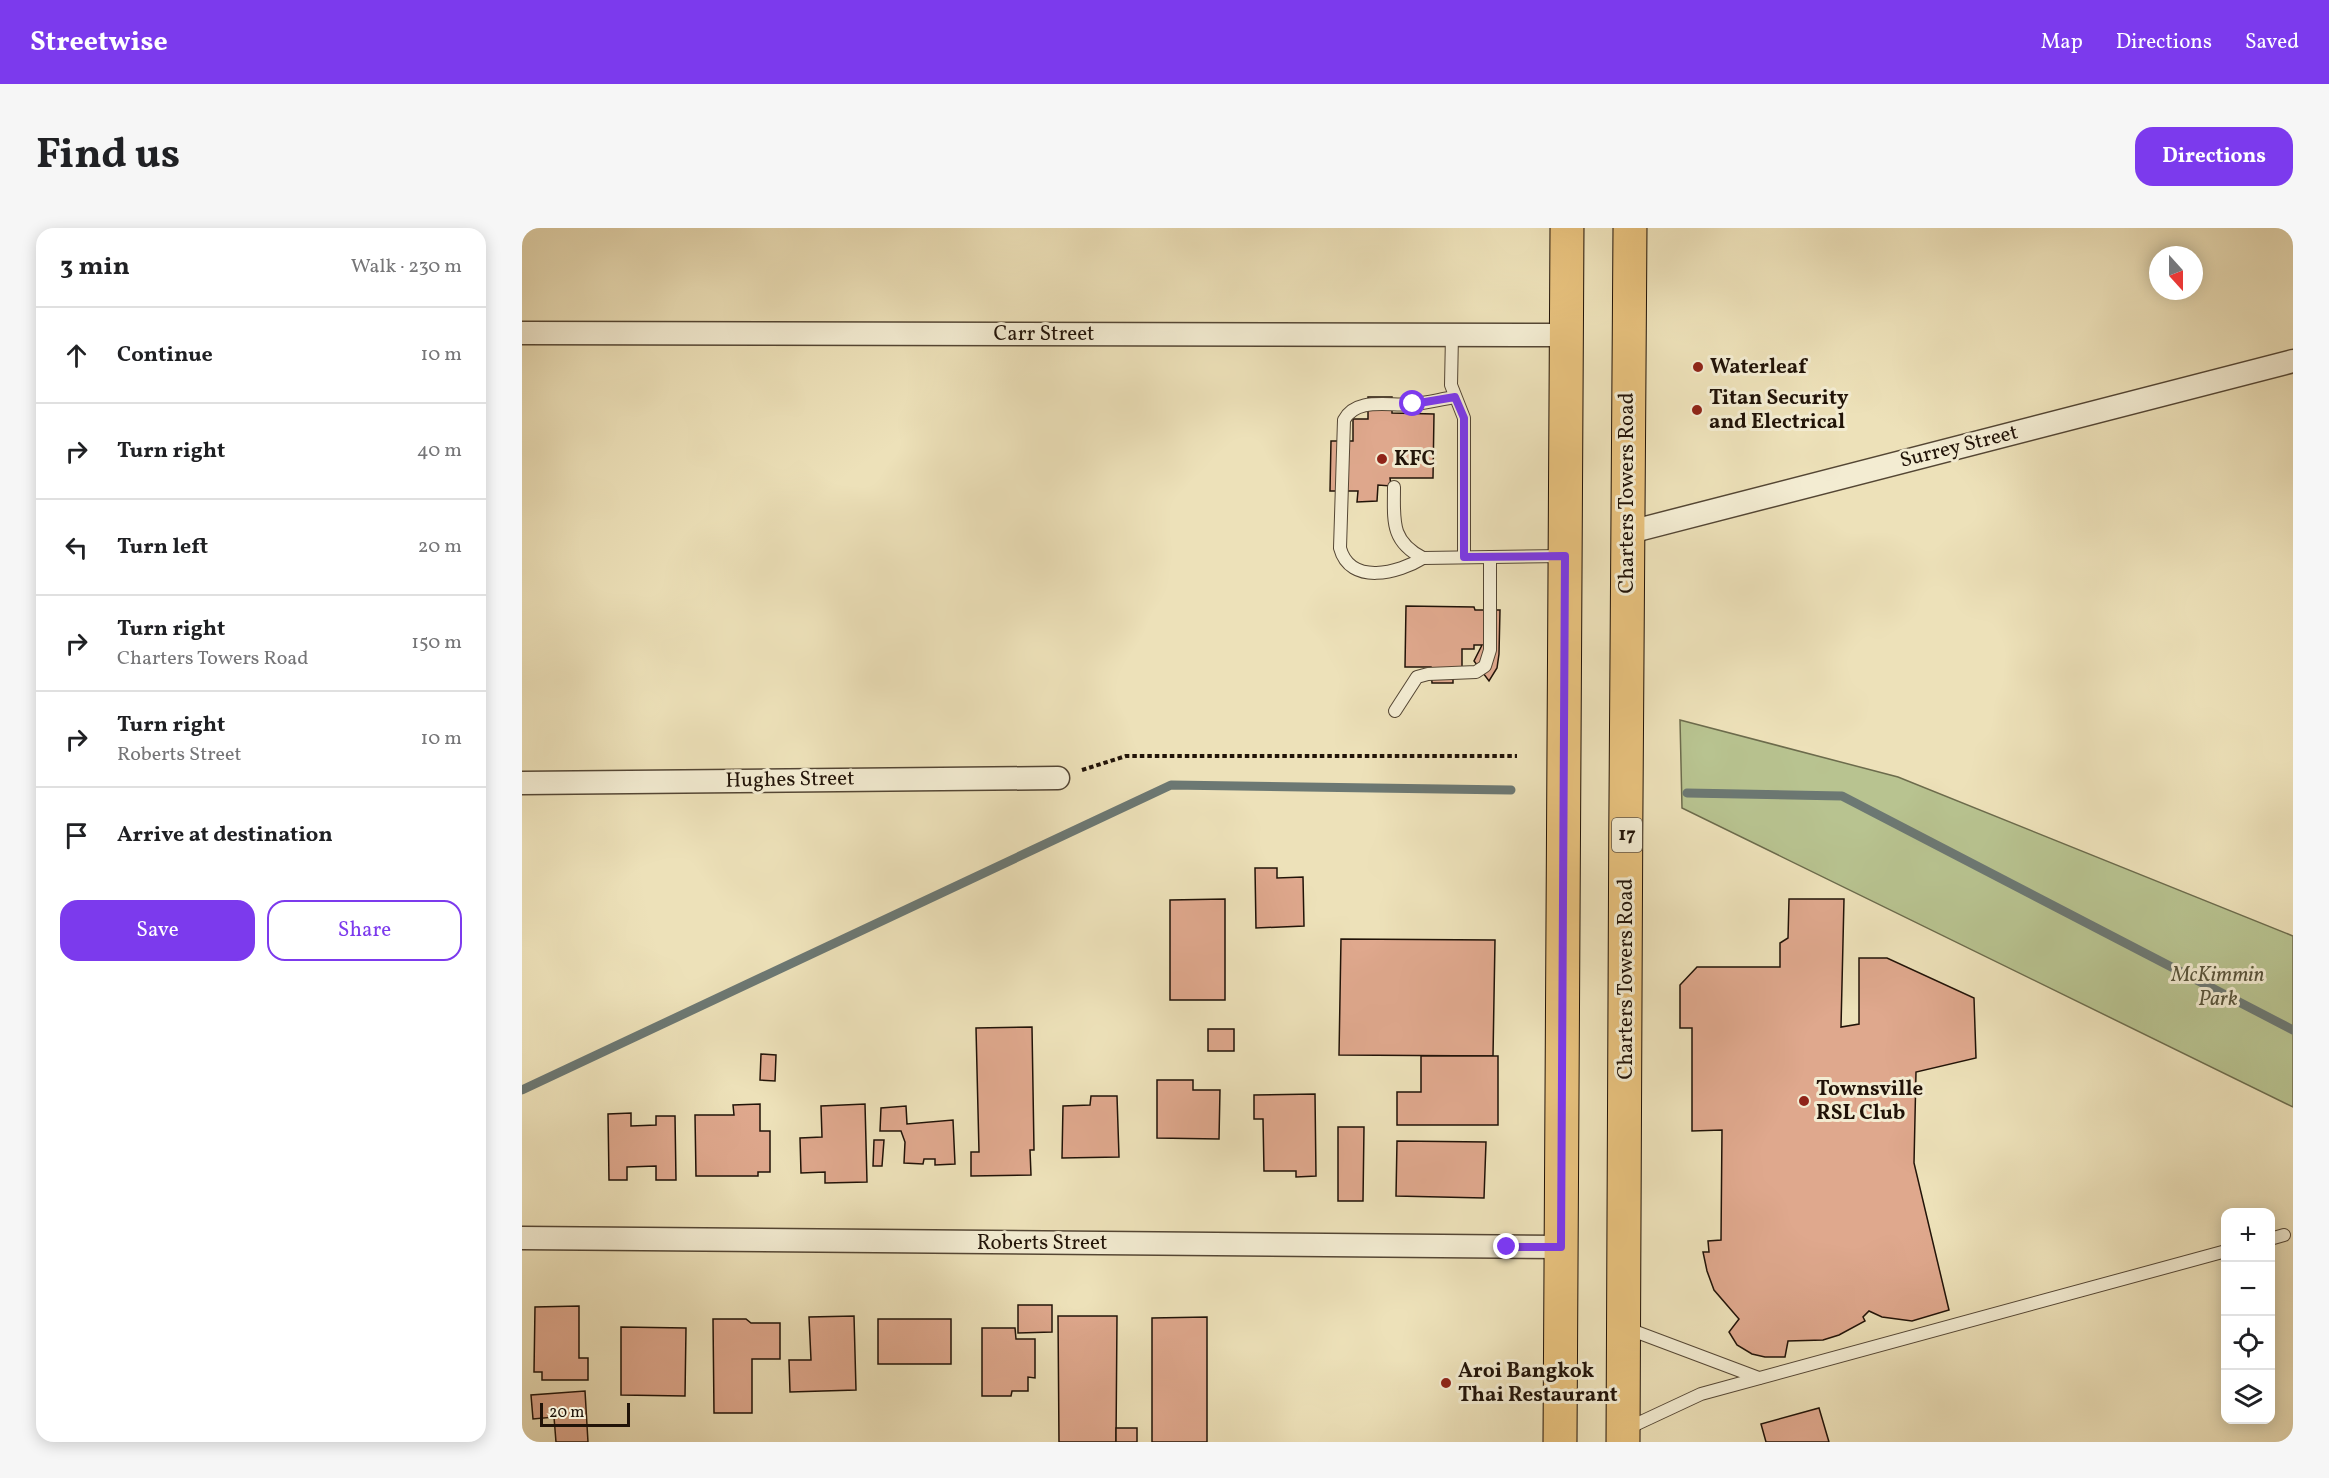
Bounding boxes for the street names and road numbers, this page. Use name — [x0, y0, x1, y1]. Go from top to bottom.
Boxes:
street label: Carr Street — [993, 320, 1095, 349]
street label: Charters Towers Road — [1613, 392, 1642, 594]
street label: Surrey Street — [1897, 418, 2021, 476]
street label: Hughes Street — [725, 764, 855, 796]
road number: 17 — [1612, 818, 1642, 852]
street label: Charters Towers Road — [1612, 878, 1641, 1080]
street label: Roberts Street — [977, 1229, 1107, 1258]

